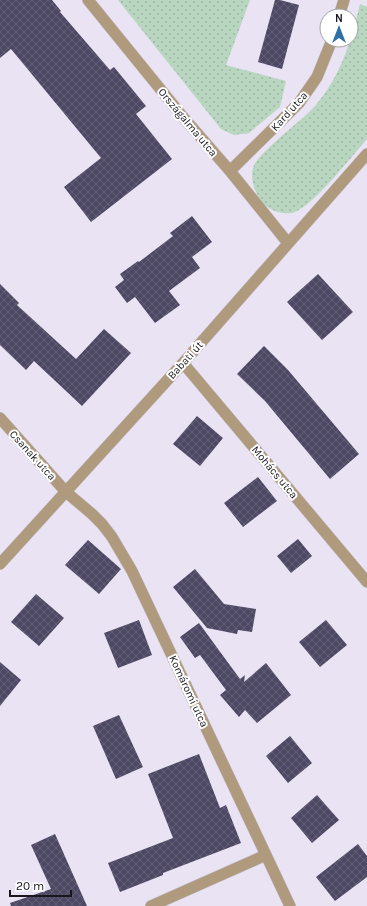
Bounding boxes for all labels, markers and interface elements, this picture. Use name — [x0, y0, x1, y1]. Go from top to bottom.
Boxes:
north arrow — [319, 8, 359, 48]
text: N — [335, 12, 343, 25]
street label: Országalma utca — [155, 86, 220, 159]
street label: Kard utca — [268, 89, 310, 134]
street label: Babati út — [165, 339, 206, 382]
street label: Csanak utca — [7, 428, 58, 483]
street label: Mohács utca — [249, 443, 300, 501]
street label: Komáromi utca — [166, 653, 211, 729]
scale bar — [10, 872, 71, 898]
text: 20 m — [16, 879, 44, 893]

